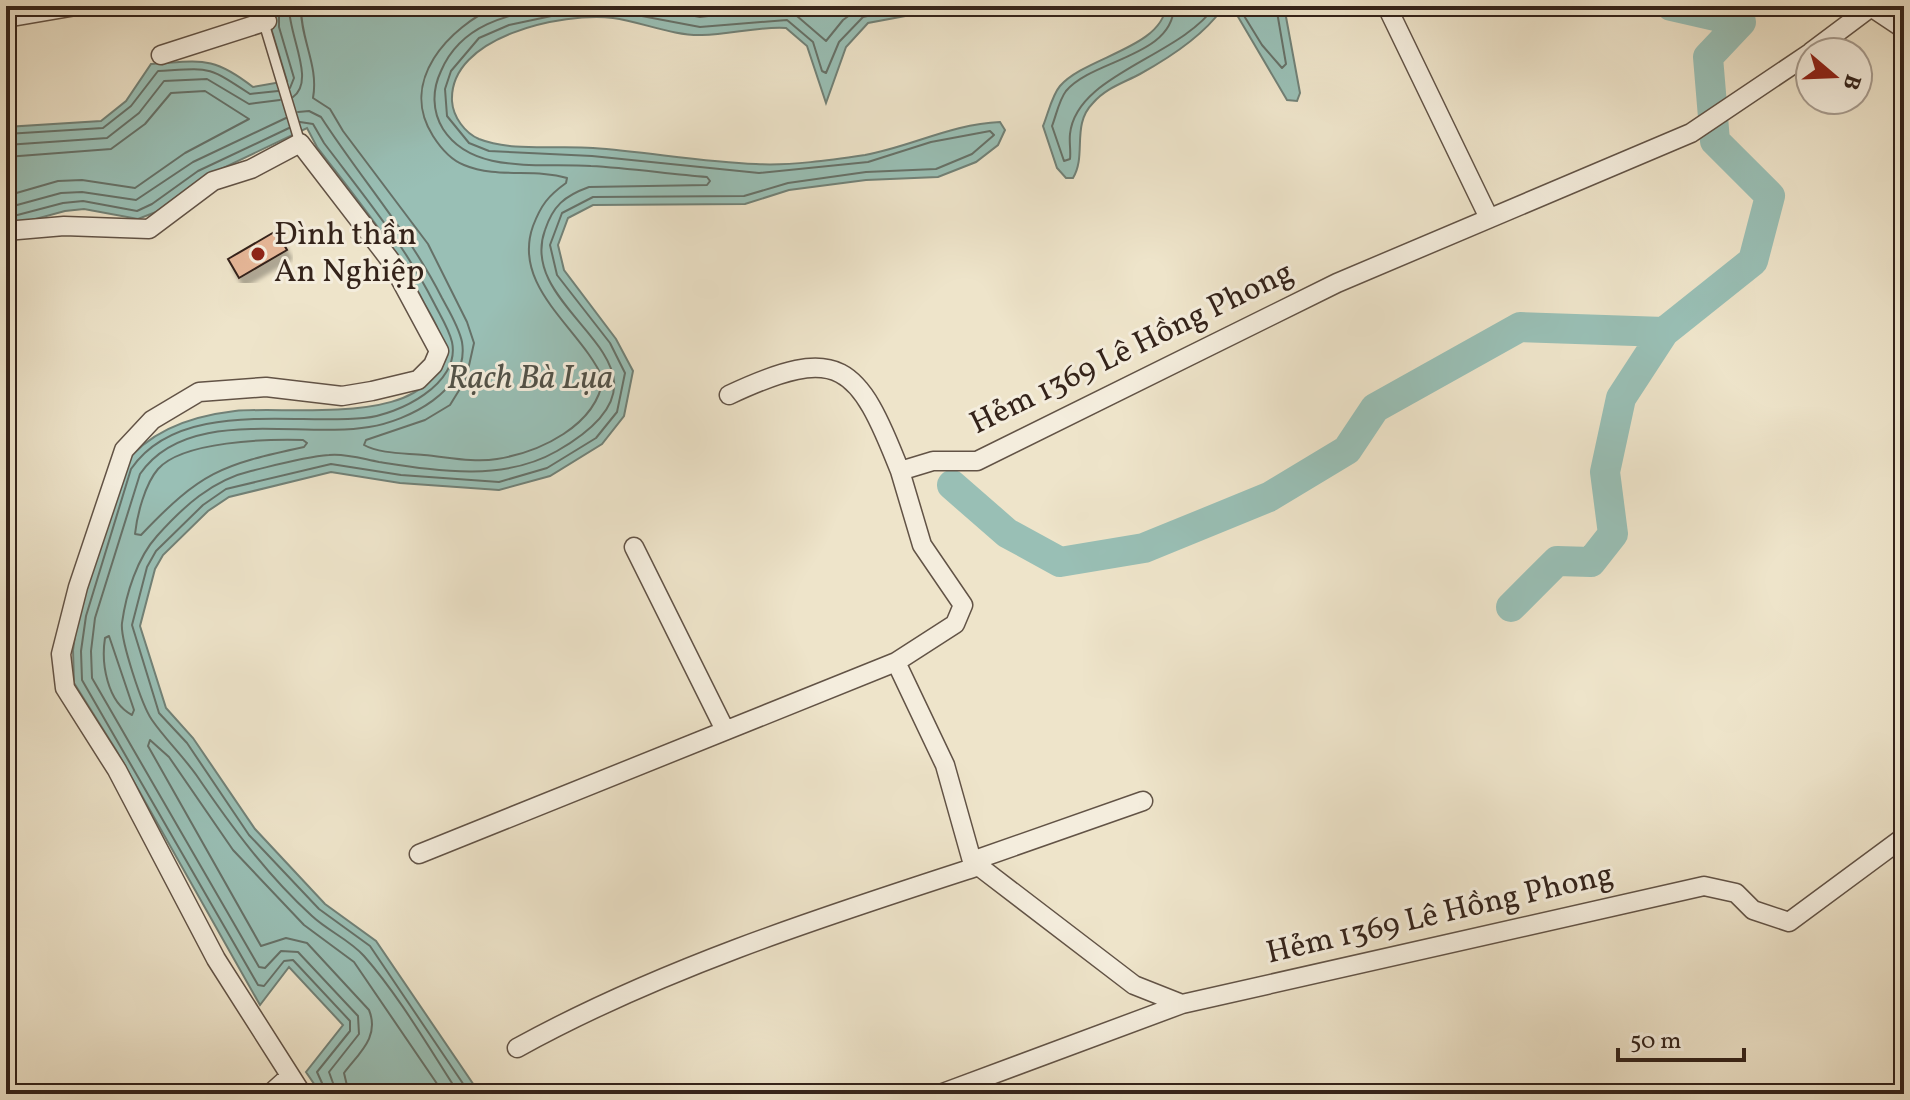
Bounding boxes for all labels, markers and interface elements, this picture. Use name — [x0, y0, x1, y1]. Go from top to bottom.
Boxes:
north arrow — [1794, 36, 1874, 116]
text: B — [1833, 70, 1868, 94]
place label: Đình thần An Nghiệp — [274, 214, 424, 295]
marker: Đình thần An Nghiệp — [249, 245, 267, 263]
street label: Hẻm 1369 Lê Hồng Phong — [963, 251, 1301, 447]
water label: Rạch Bà Lụa — [447, 356, 613, 403]
street label: Hẻm 1369 Lê Hồng Phong — [1262, 854, 1618, 976]
scale bar — [1618, 1012, 1744, 1062]
text: 50 m — [1630, 1025, 1682, 1059]

